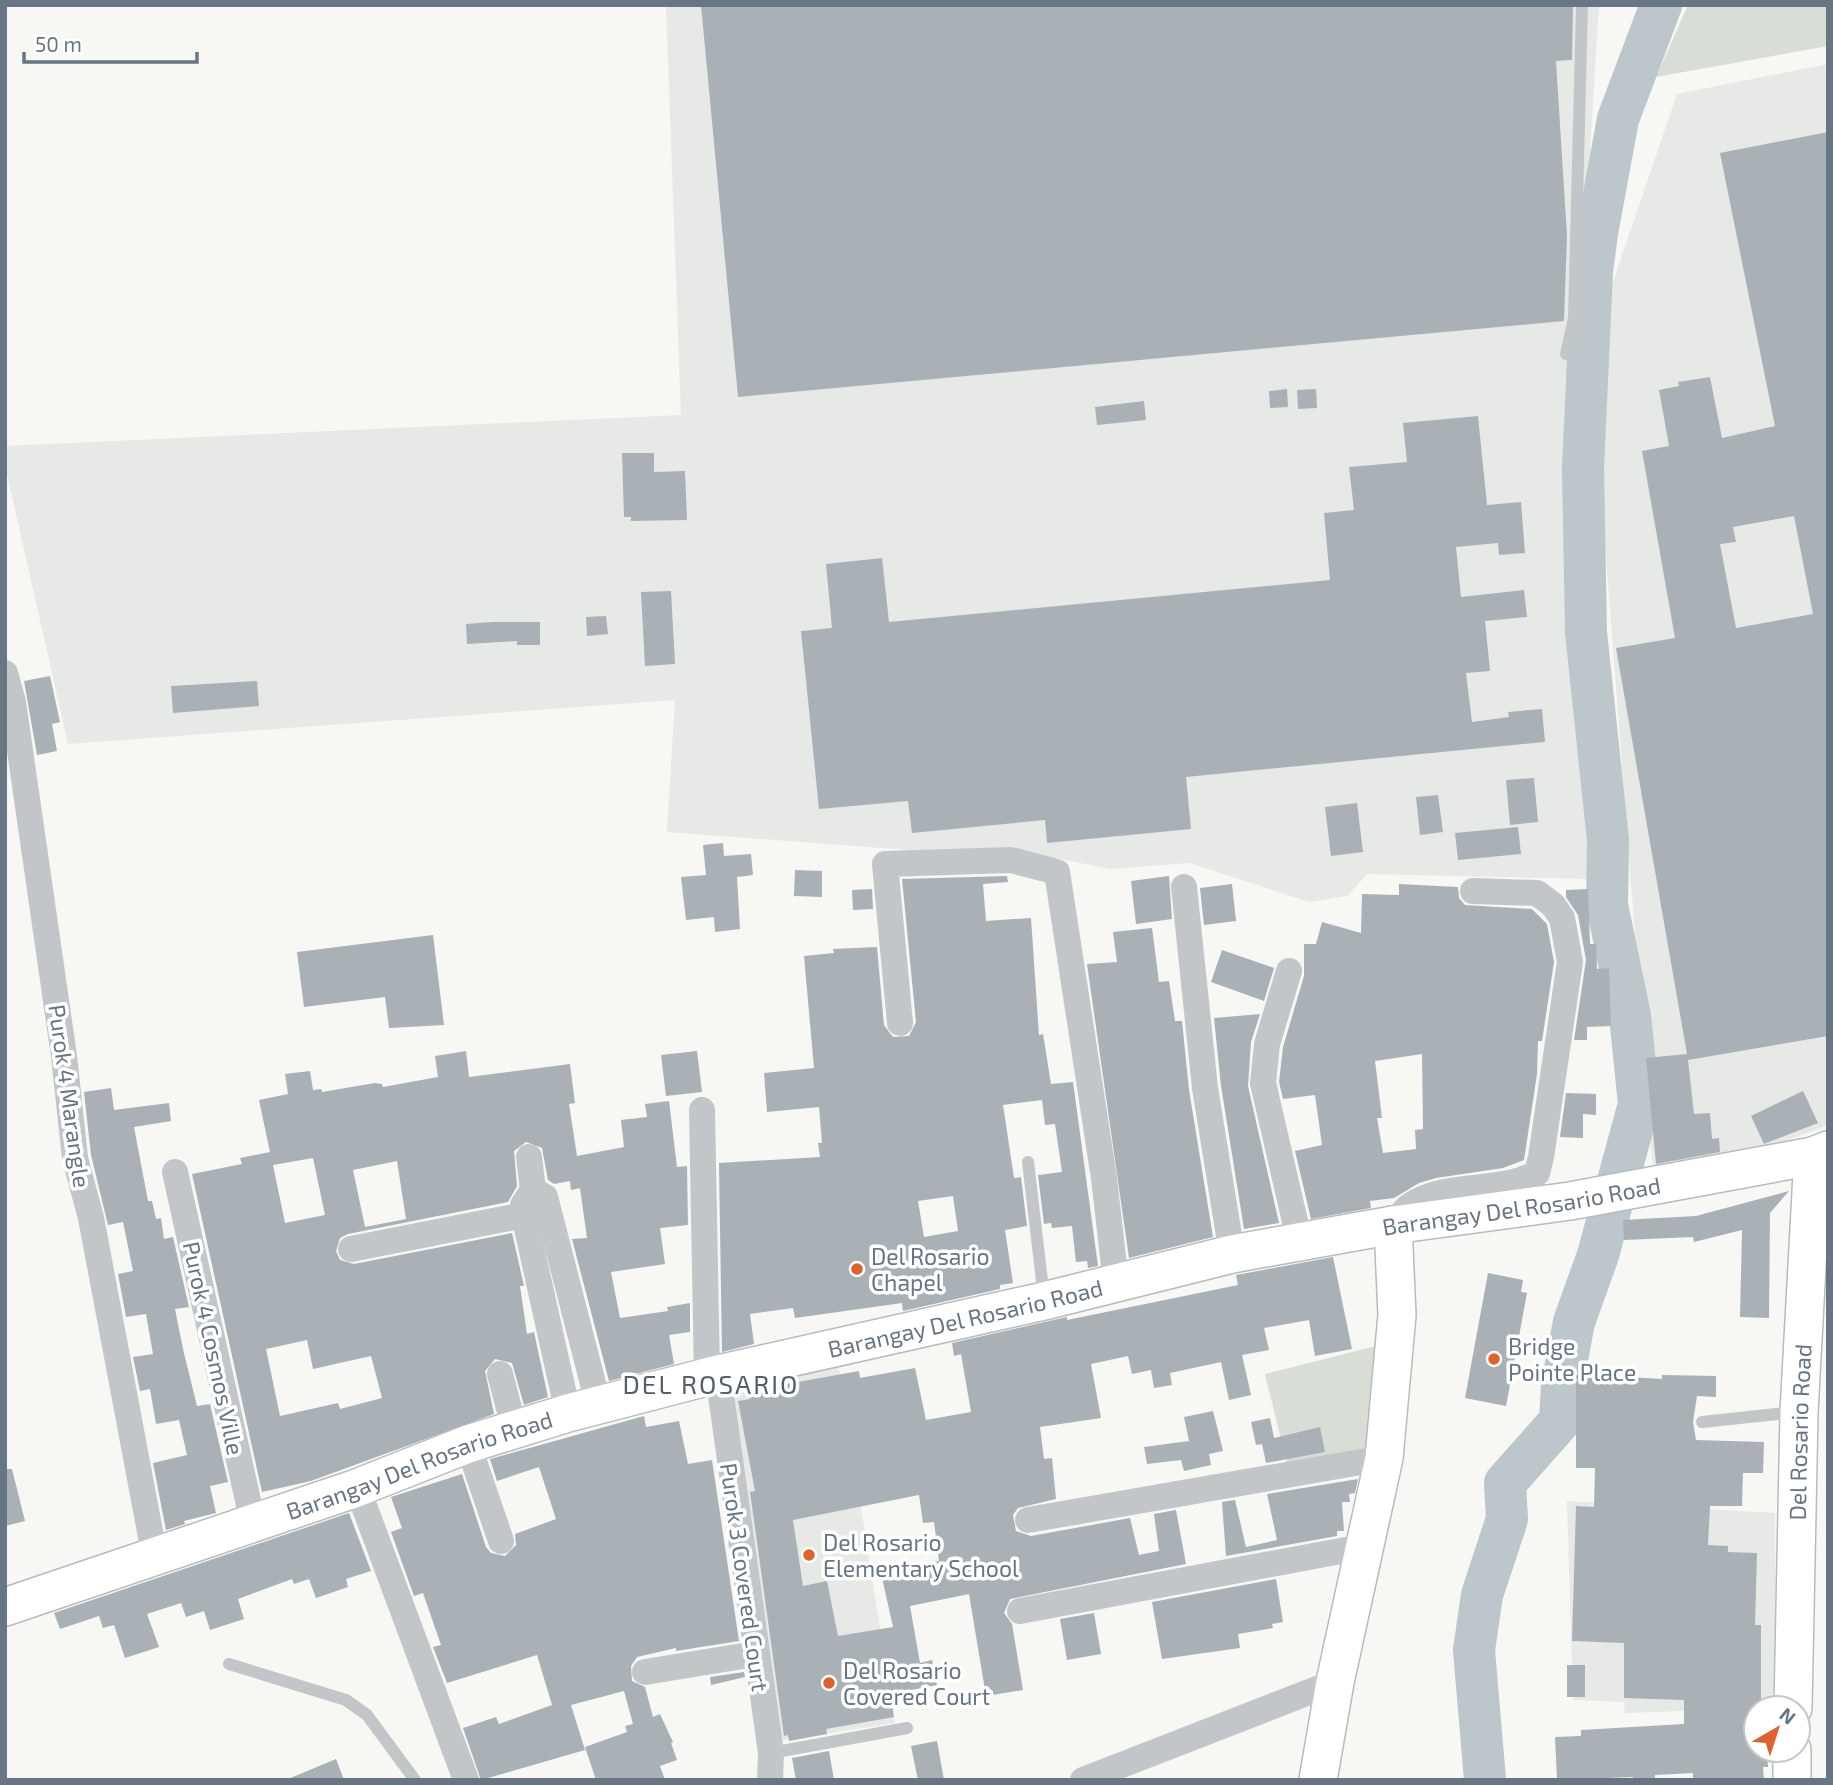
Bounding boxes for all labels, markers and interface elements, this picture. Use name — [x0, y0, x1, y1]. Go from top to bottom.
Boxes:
scale bar — [24, 21, 198, 65]
text: 50 m — [35, 31, 82, 56]
street label: Purok 4 Marangle — [43, 1003, 97, 1189]
street label: Barangay Del Rosario Road — [1380, 1171, 1663, 1241]
street label: Purok 4 Cosmos Ville — [178, 1239, 250, 1457]
place label: Del Rosario Chapel — [871, 1242, 989, 1296]
marker: Del Rosario Chapel — [849, 1261, 865, 1277]
street label: Barangay Del Rosario Road — [825, 1273, 1105, 1363]
place label: Bridge Pointe Place — [1508, 1332, 1636, 1386]
street label: Del Rosario Road — [1783, 1343, 1817, 1521]
marker: Bridge Pointe Place — [1486, 1351, 1502, 1367]
district label: DEL ROSARIO — [623, 1368, 799, 1399]
street label: Barangay Del Rosario Road — [282, 1405, 556, 1525]
street label: Purok 3 Covered Court — [715, 1461, 775, 1693]
place label: Del Rosario Elementary School — [823, 1528, 1019, 1582]
marker: Del Rosario Elementary School — [801, 1547, 817, 1563]
place label: Del Rosario Covered Court — [843, 1656, 991, 1710]
marker: Del Rosario Covered Court — [821, 1675, 837, 1691]
north arrow — [1742, 1694, 1812, 1764]
text: N — [1775, 1702, 1801, 1729]

